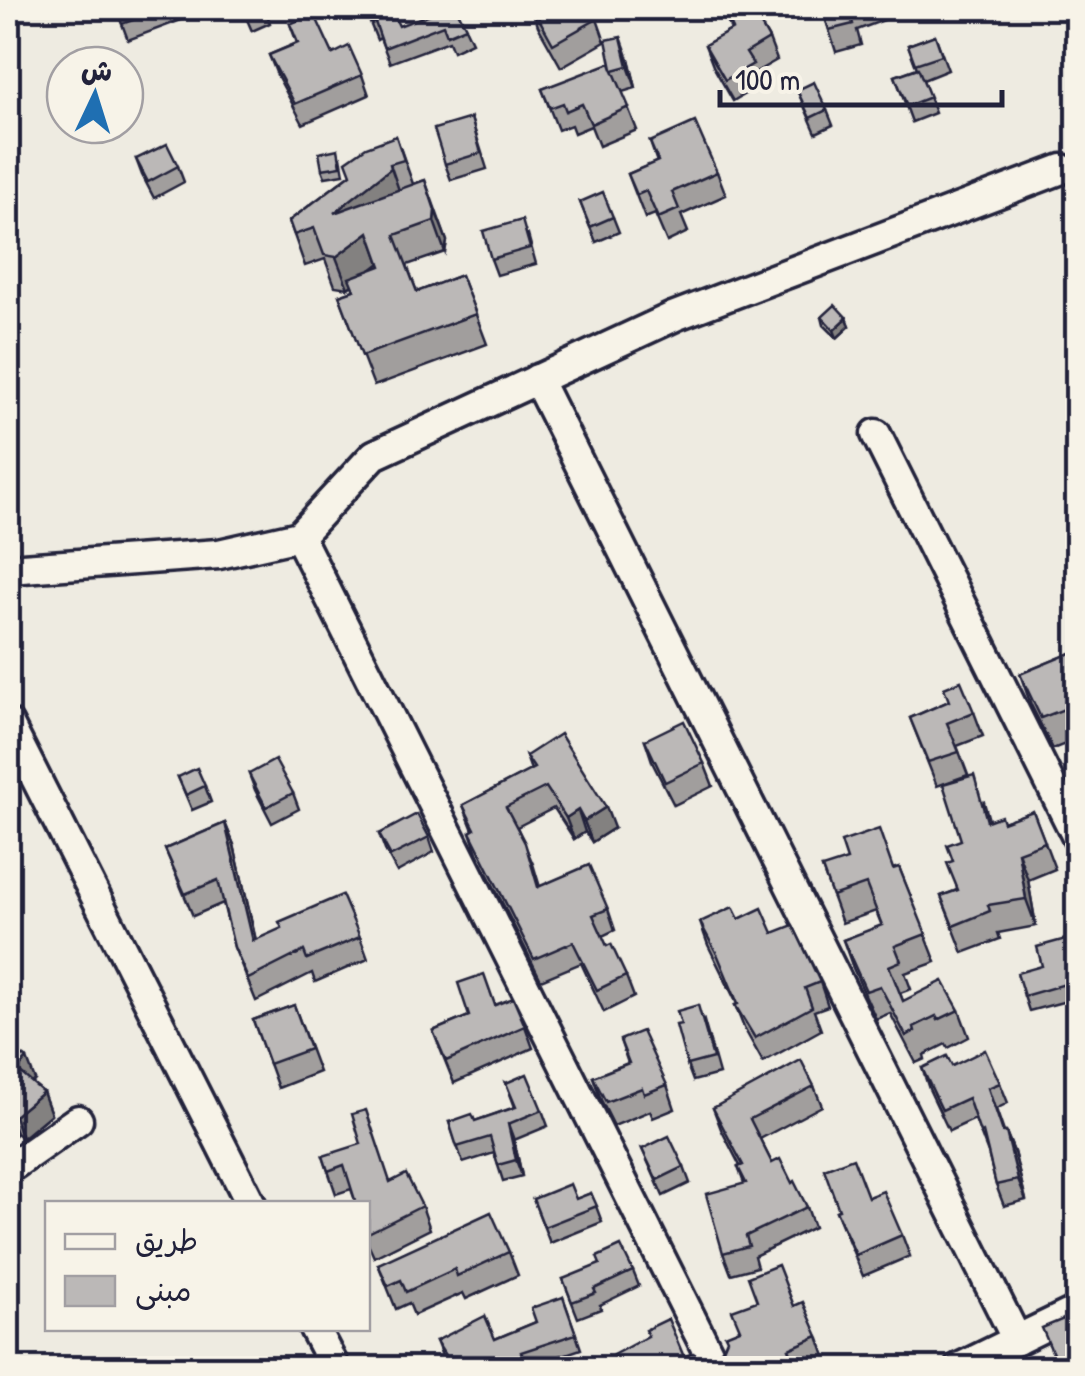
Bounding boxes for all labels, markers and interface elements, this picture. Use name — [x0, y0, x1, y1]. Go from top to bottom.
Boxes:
north arrow — [45, 45, 145, 145]
scale bar — [720, 45, 1002, 107]
text: ش — [80, 50, 113, 90]
text: 100 m — [735, 59, 800, 99]
legend — [45, 1201, 370, 1331]
text: طريق — [135, 1220, 198, 1260]
text: مبنى — [135, 1270, 191, 1310]

